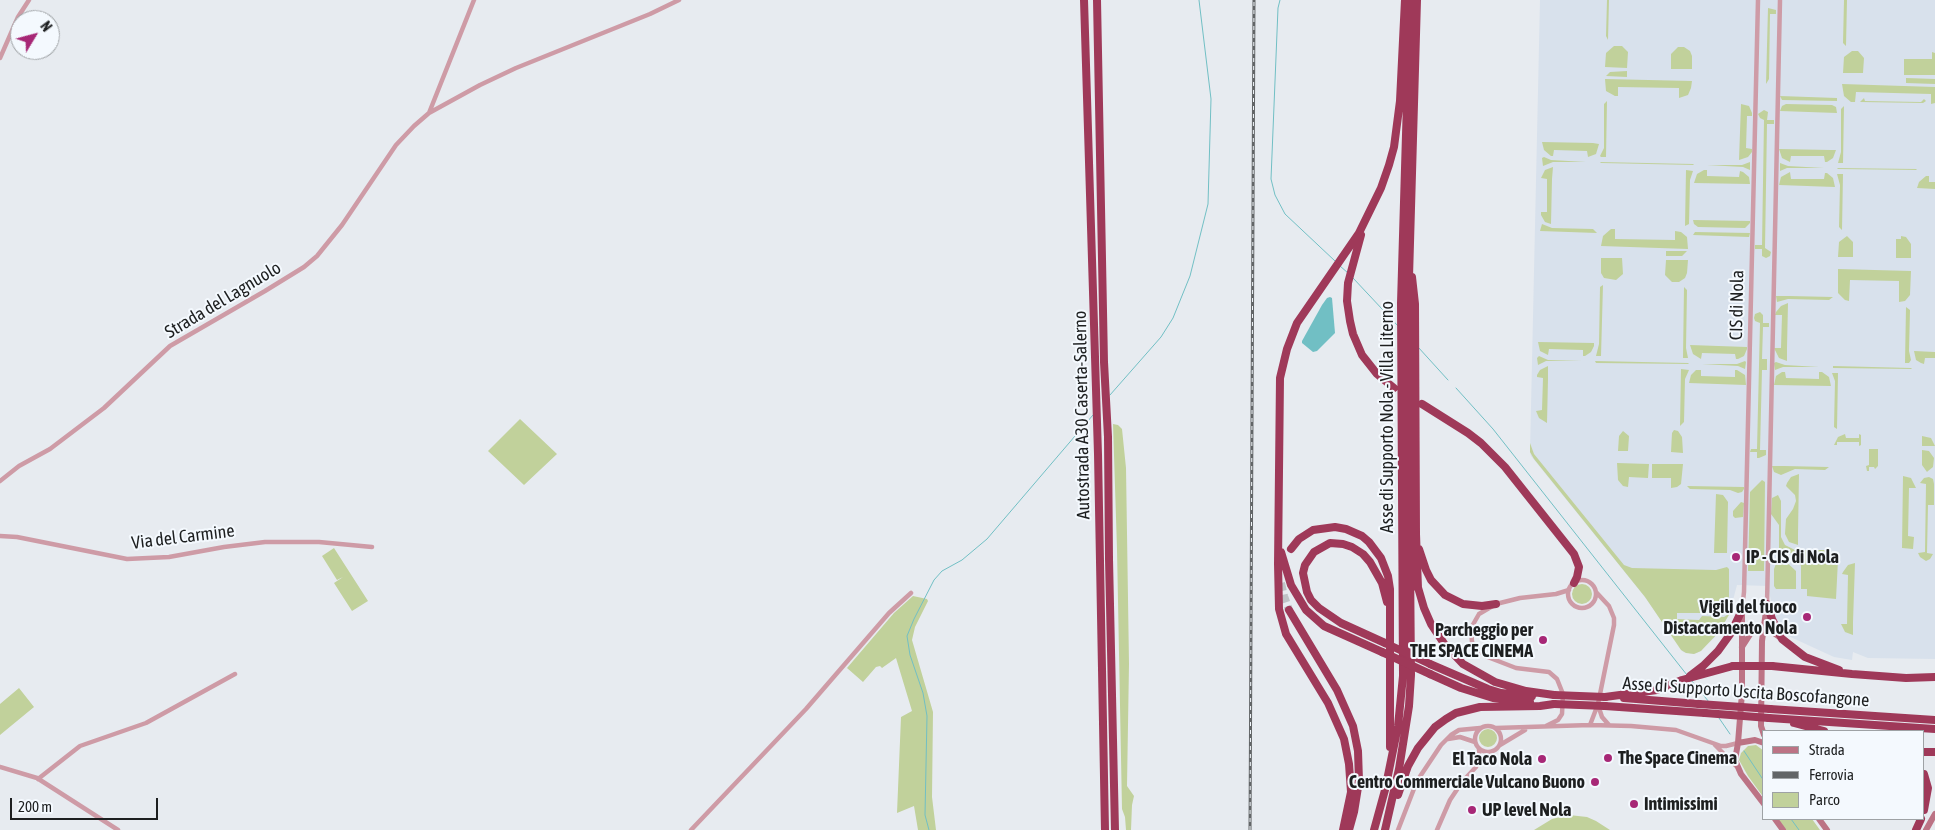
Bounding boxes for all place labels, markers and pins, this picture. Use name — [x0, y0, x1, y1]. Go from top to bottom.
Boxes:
place label: IP - CIS di Nola — [1746, 546, 1839, 568]
marker: IP - CIS di Nola — [1730, 551, 1742, 563]
place label: Vigili del fuoco Distaccamento Nola — [1663, 596, 1797, 638]
marker: Vigili del fuoco Distaccamento Nola — [1801, 611, 1813, 623]
place label: Parcheggio per THE SPACE CINEMA — [1410, 619, 1533, 662]
marker: Parcheggio per THE SPACE CINEMA — [1537, 634, 1549, 646]
place label: The Space Cinema — [1618, 747, 1737, 769]
place label: El Taco Nola — [1452, 748, 1532, 770]
marker: The Space Cinema — [1602, 752, 1614, 764]
marker: El Taco Nola — [1536, 753, 1548, 765]
place label: Centro Commerciale Vulcano Buono — [1349, 771, 1585, 793]
marker: Centro Commerciale Vulcano Buono — [1589, 776, 1601, 788]
place label: Intimissimi — [1644, 793, 1718, 815]
marker: Intimissimi — [1628, 798, 1640, 810]
place label: UP level Nola — [1482, 799, 1571, 821]
marker: UP level Nola — [1466, 804, 1478, 816]

